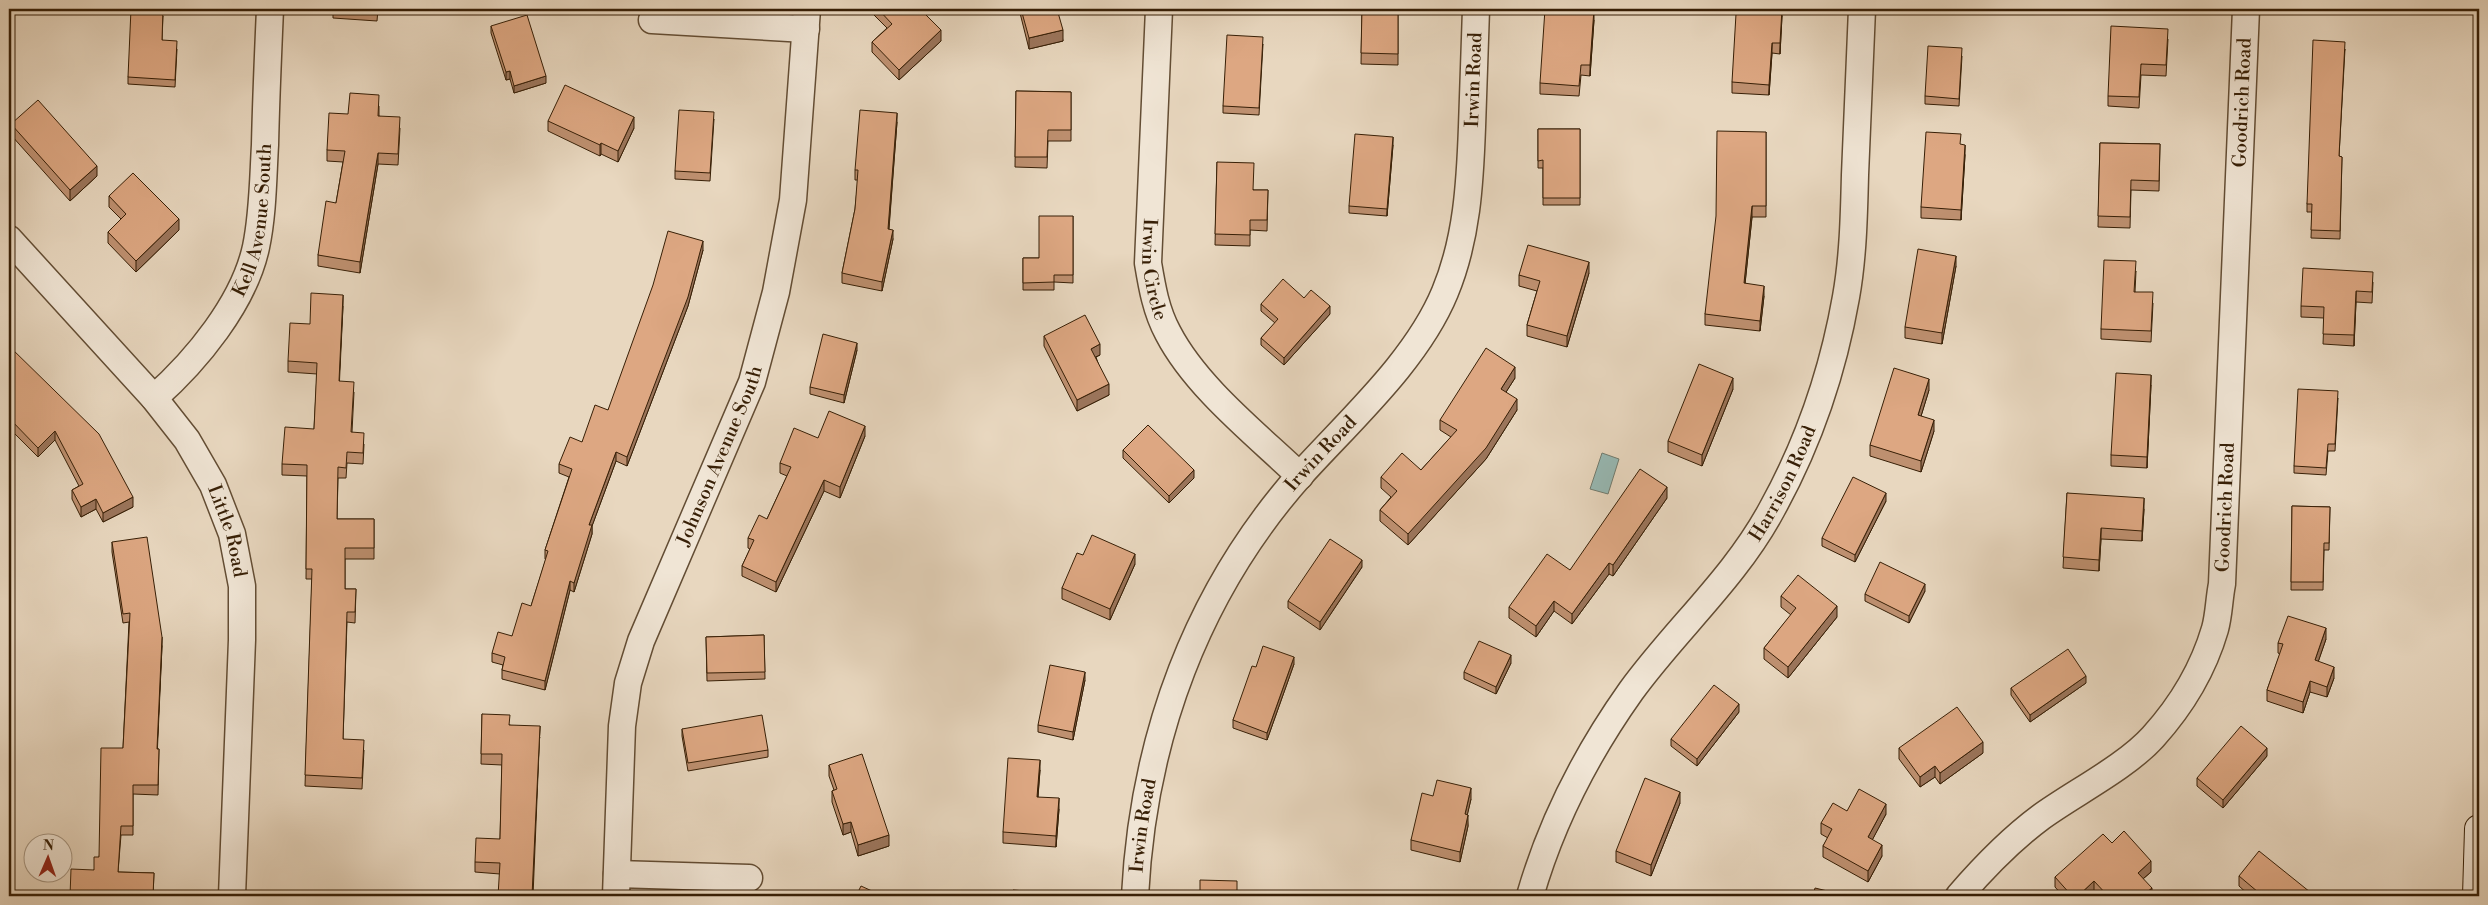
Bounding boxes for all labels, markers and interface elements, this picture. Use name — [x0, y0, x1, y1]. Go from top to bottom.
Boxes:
street label: Irwin Road — [1460, 32, 1487, 128]
street label: Goodrich Road — [2227, 37, 2257, 168]
street label: Kell Avenue South — [227, 143, 277, 301]
street label: Irwin Circle — [1136, 218, 1173, 324]
street label: Johnson Avenue South — [671, 363, 768, 550]
street label: Irwin Road — [1280, 410, 1362, 496]
street label: Harrison Road — [1744, 422, 1822, 546]
street label: Goodrich Road — [2211, 442, 2240, 573]
street label: Little Road — [202, 481, 252, 579]
street label: Irwin Road — [1125, 776, 1162, 873]
north arrow — [22, 832, 72, 882]
text: N — [43, 837, 54, 855]

